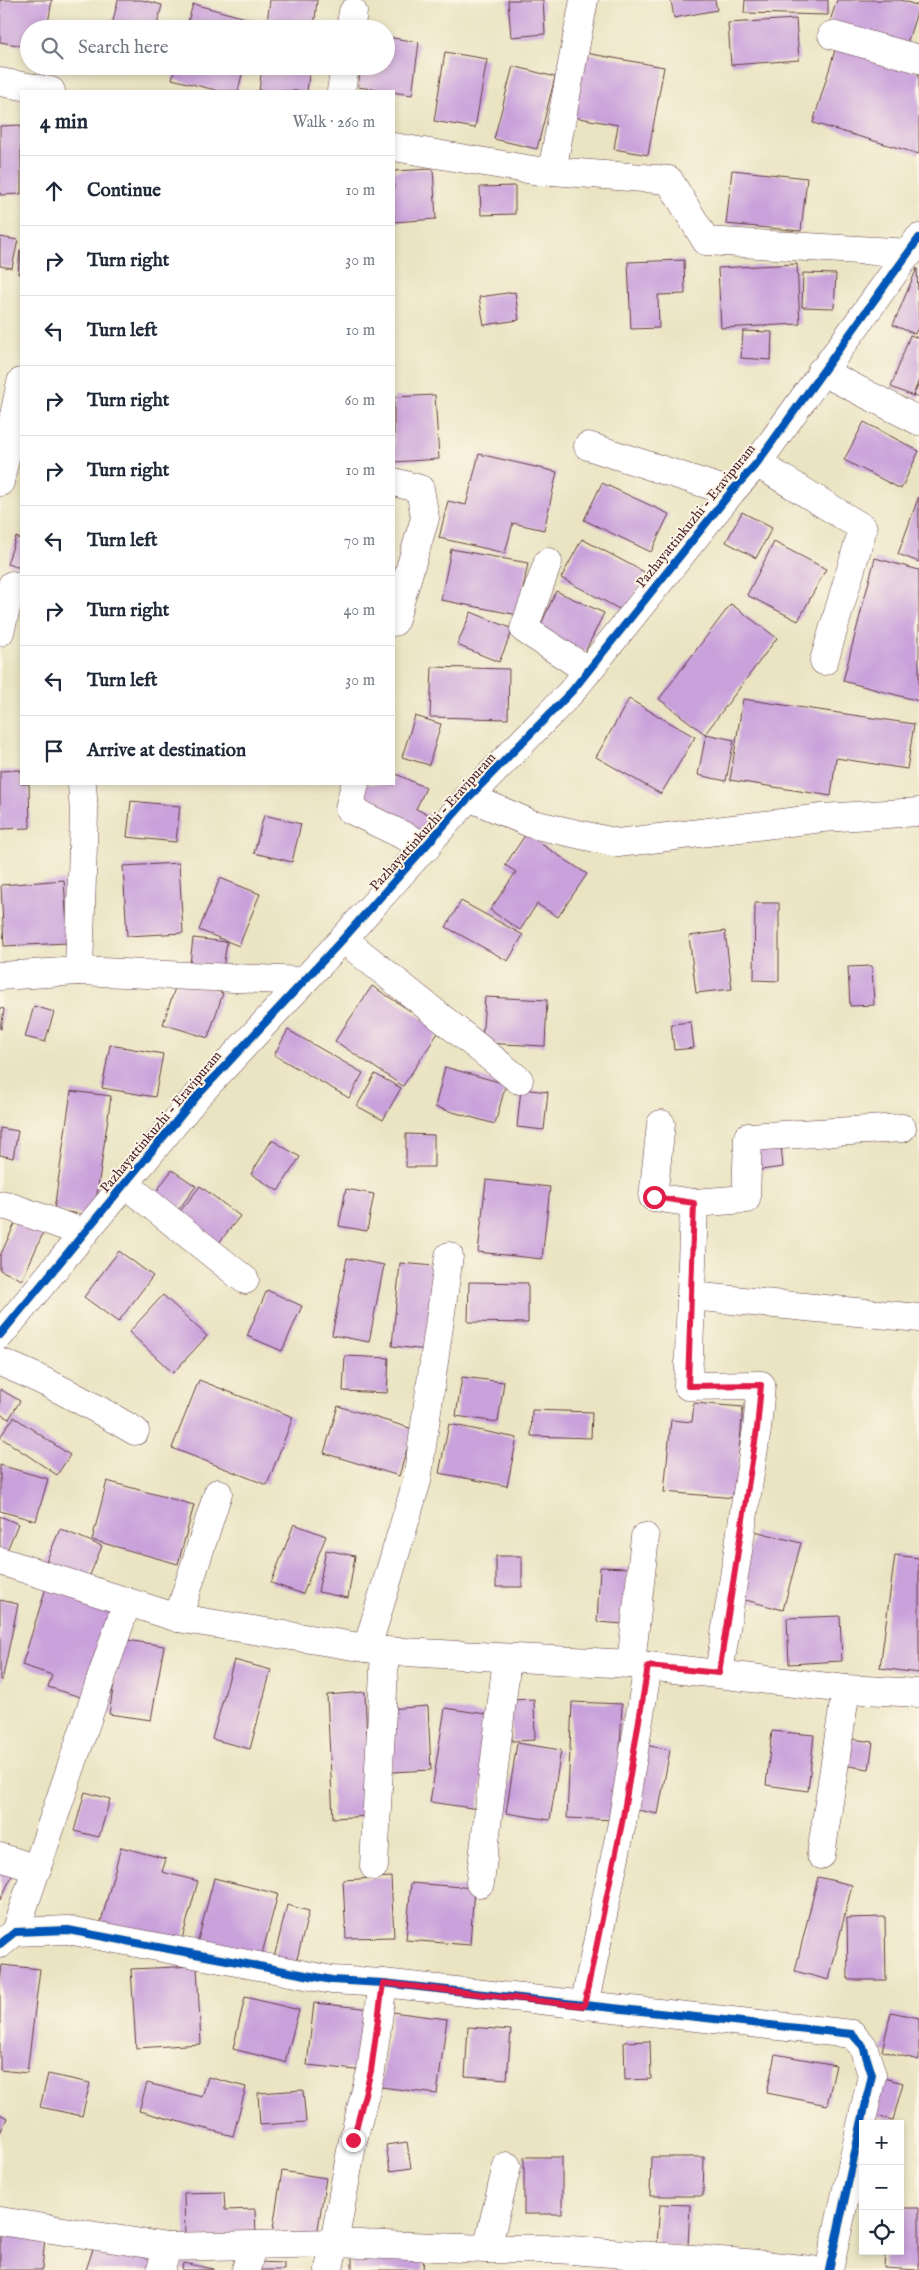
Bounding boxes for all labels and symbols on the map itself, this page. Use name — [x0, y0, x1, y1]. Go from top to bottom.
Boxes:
street label: Pazhayattinkuzhi - Eravipuram — [632, 440, 760, 592]
street label: Pazhayattinkuzhi - Eravipuram — [366, 749, 500, 895]
street label: Pazhayattinkuzhi - Eravipuram — [96, 1047, 226, 1197]
route start — [643, 1186, 666, 1209]
route end — [342, 2129, 365, 2152]

